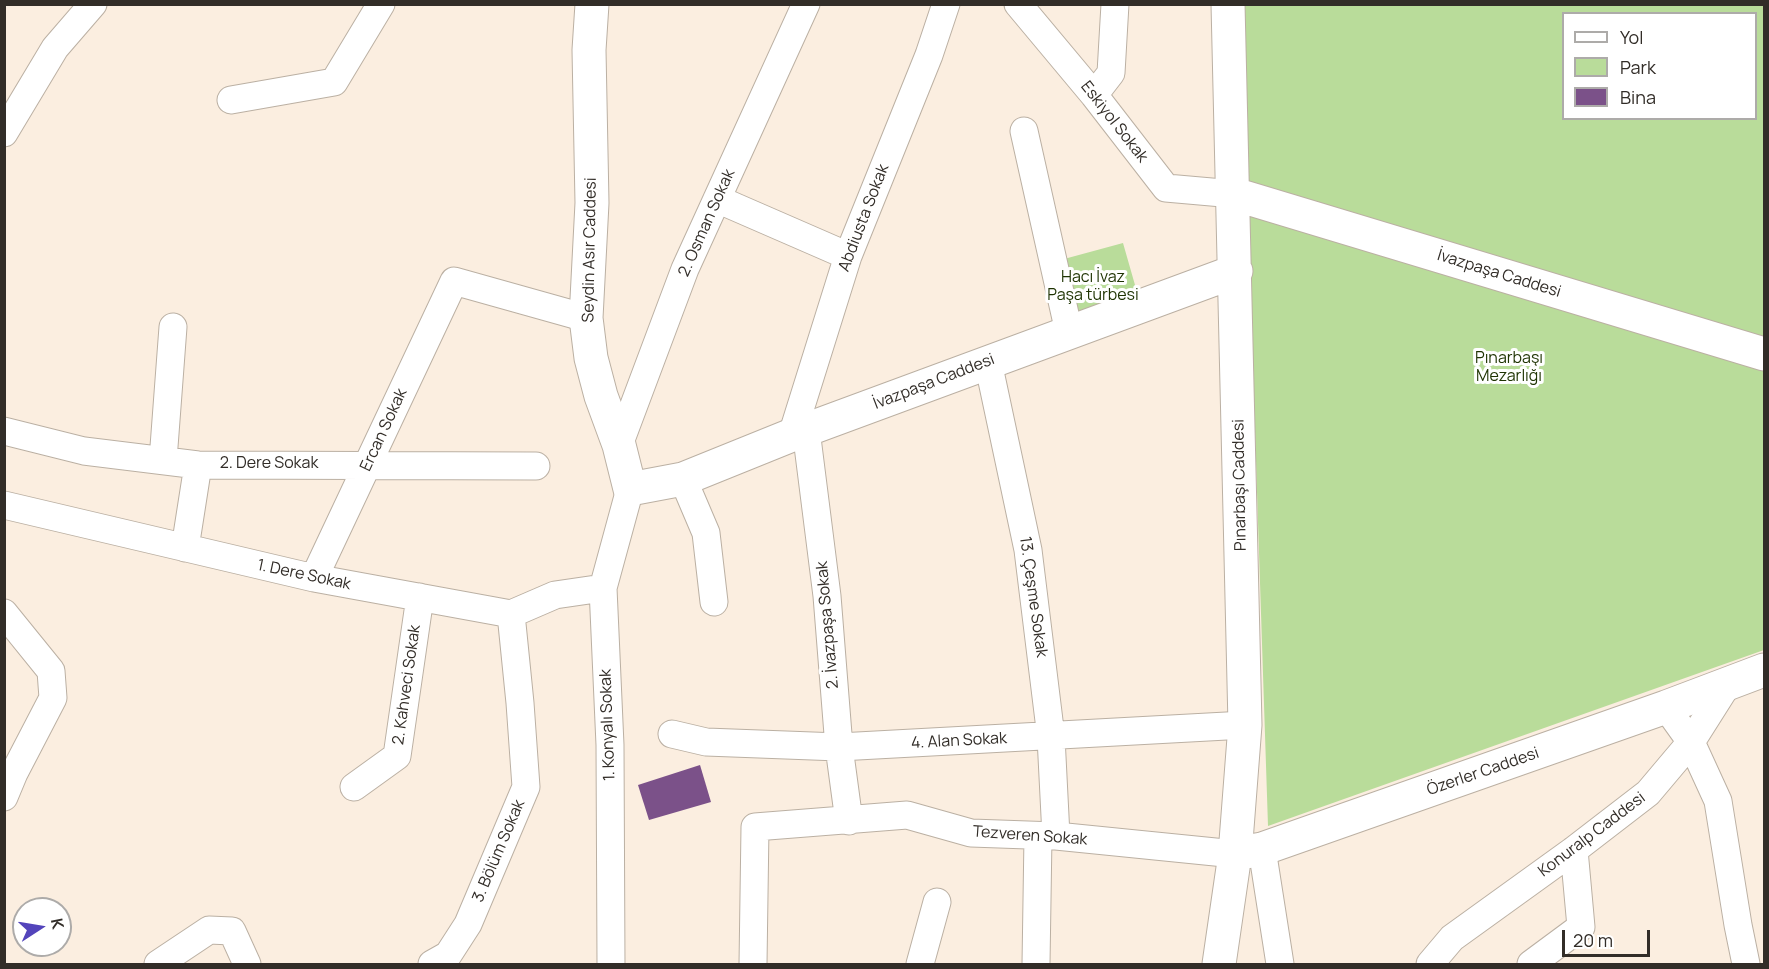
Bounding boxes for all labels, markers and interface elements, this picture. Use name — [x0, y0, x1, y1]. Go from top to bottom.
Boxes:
legend — [1562, 12, 1757, 120]
text: Yol — [1620, 25, 1643, 49]
text: Park — [1620, 55, 1656, 79]
street label: Eskiyol Sokak — [1076, 78, 1152, 166]
text: Bina — [1620, 85, 1656, 109]
street label: Abdiusta Sokak — [835, 162, 893, 274]
street label: 2. Osman Sokak — [675, 166, 739, 280]
street label: Seydin Asır Caddesi — [579, 177, 601, 323]
street label: İvazpaşa Caddesi — [1435, 246, 1563, 302]
park label: Hacı İvaz Paşa türbesi — [1047, 268, 1139, 306]
park label: Pınarbaşı Mezarlığı — [1475, 349, 1543, 387]
street label: İvazpaşa Caddesi — [871, 350, 997, 414]
street label: Ercan Sokak — [356, 386, 412, 474]
street label: Pınarbaşı Caddesi — [1229, 419, 1251, 551]
street label: 2. Dere Sokak — [220, 454, 318, 474]
street label: 13. Çeşme Sokak — [1015, 535, 1051, 659]
street label: 1. Dere Sokak — [255, 556, 353, 594]
street label: 2. İvazpaşa Sokak — [813, 560, 843, 690]
street label: 2. Kahveci Sokak — [389, 624, 425, 746]
street label: 1. Konyalı Sokak — [596, 669, 620, 781]
street label: 4. Alan Sokak — [911, 729, 1007, 753]
street label: Özerler Caddesi — [1424, 744, 1542, 800]
street label: Konuralp Caddesi — [1535, 789, 1649, 881]
street label: 3. Bölüm Sokak — [469, 797, 529, 905]
street label: Tezveren Sokak — [972, 822, 1088, 850]
north arrow — [12, 897, 72, 957]
text: K — [46, 916, 69, 931]
scale bar — [1565, 918, 1654, 956]
text: 20 m — [1573, 928, 1613, 952]

